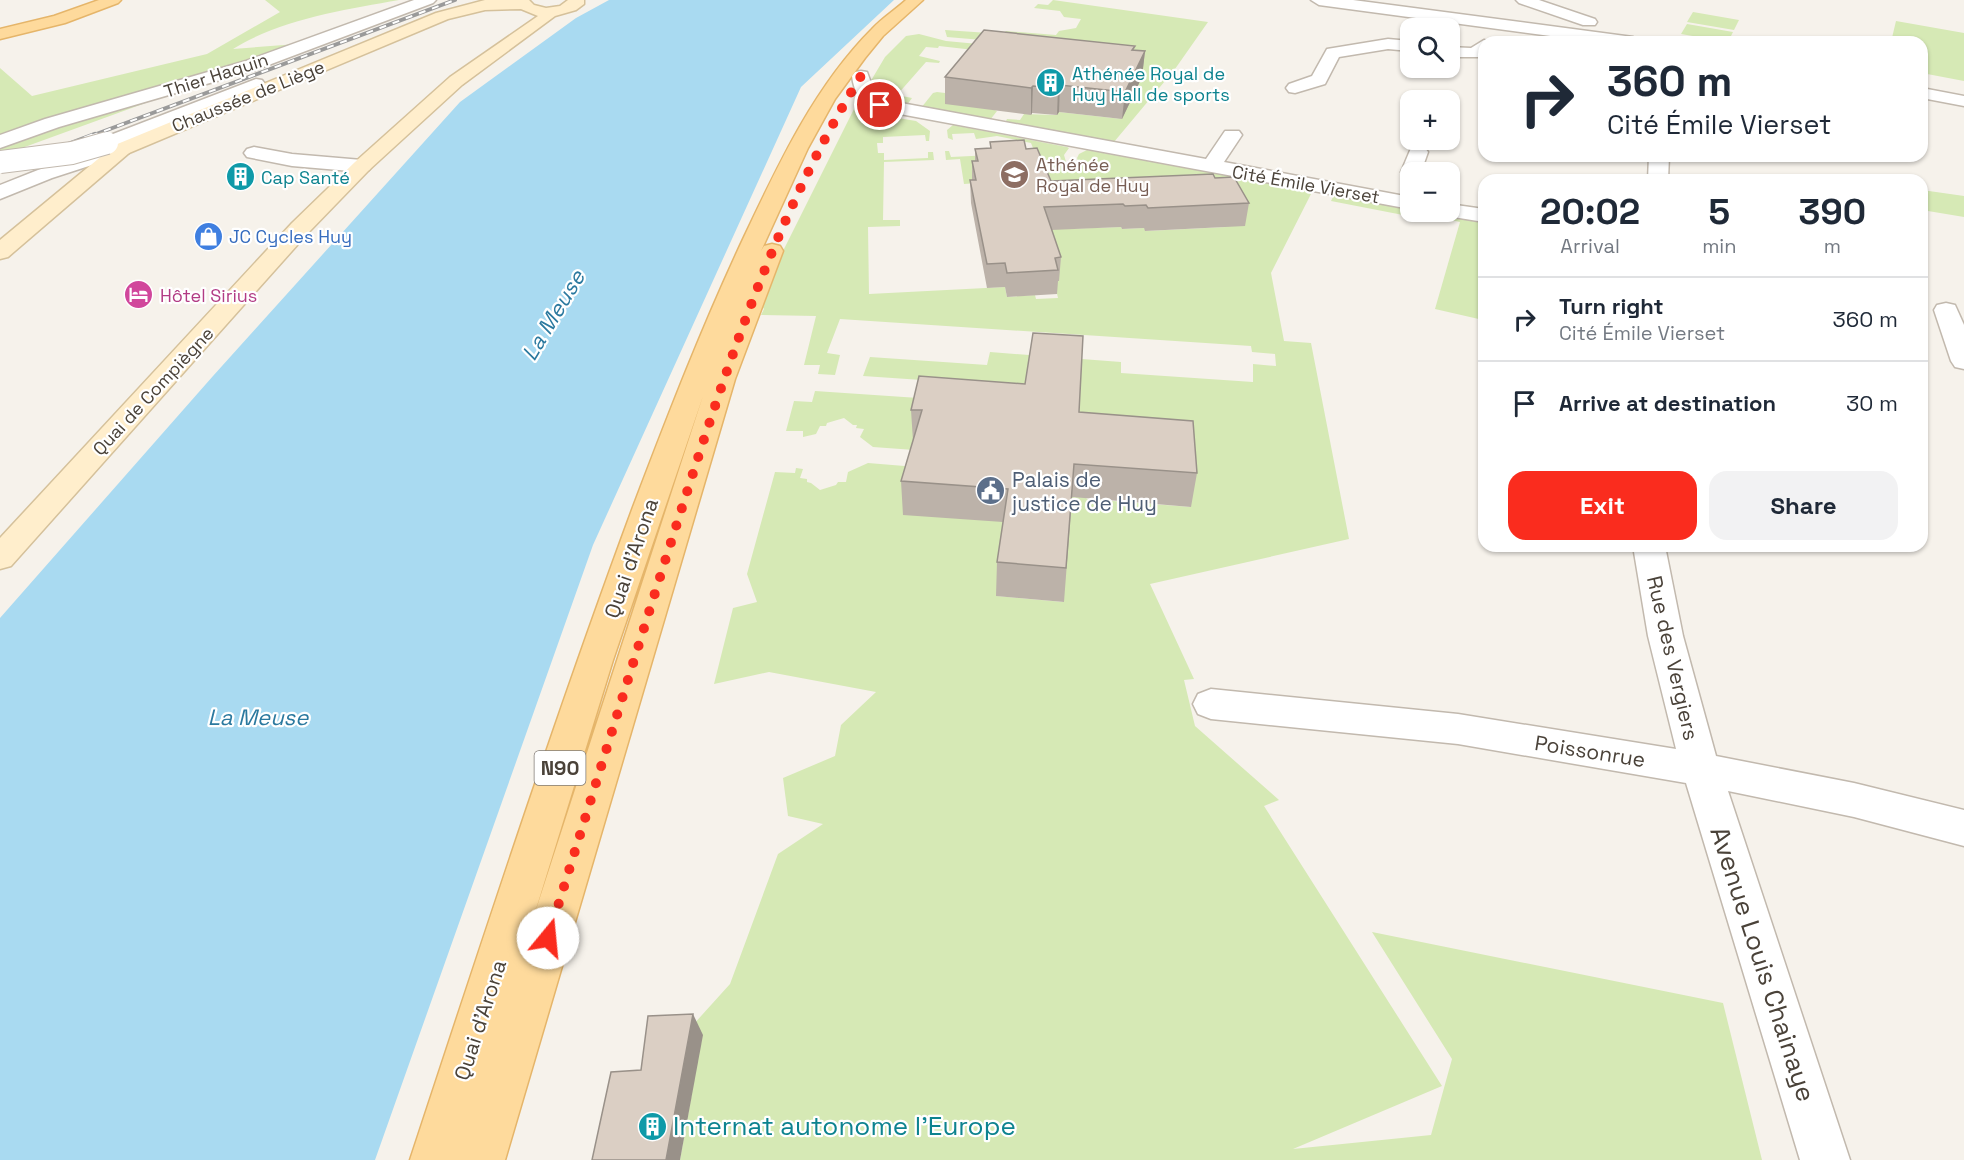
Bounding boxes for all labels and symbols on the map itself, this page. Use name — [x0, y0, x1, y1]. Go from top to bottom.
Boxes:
street label: Thier Haquin — [161, 47, 271, 103]
street label: Chaussée de Liège — [168, 55, 328, 137]
place label: Athénée Royal de Huy Hall de sports — [1072, 62, 1230, 106]
building icon: Athénée Royal de Huy Hall de sports — [1035, 67, 1067, 99]
pin — [854, 79, 905, 130]
place label: Athénée Royal de Huy — [1036, 153, 1150, 197]
school or university icon: Athénée Royal de Huy — [999, 158, 1031, 190]
street label: Cité Émile Vierset — [1230, 160, 1382, 208]
building icon: Cap Santé — [224, 161, 256, 193]
place label: Cap Santé — [261, 166, 350, 189]
shop icon: JC Cycles Huy — [192, 220, 224, 252]
place label: JC Cycles Huy — [229, 225, 352, 248]
water label: La Meuse — [515, 264, 591, 365]
hotel icon: Hôtel Sirius — [123, 279, 155, 311]
place label: Hôtel Sirius — [160, 284, 257, 307]
street label: Quai de Compiègne — [88, 322, 218, 460]
place label: Palais de justice de Huy — [1011, 466, 1157, 517]
public building icon: Palais de justice de Huy — [975, 475, 1007, 507]
street label: Quai d'Arona — [598, 494, 664, 622]
street label: Rue des Vergiers — [1641, 573, 1705, 743]
water label: La Meuse — [208, 703, 309, 731]
street label: Poissonrue — [1533, 729, 1647, 773]
road number: N90 — [534, 751, 586, 785]
street label: Avenue Louis Chainaye — [1702, 822, 1824, 1106]
position arrow — [516, 906, 580, 970]
street label: Quai d'Arona — [448, 956, 512, 1084]
place label: Internat autonome l'Europe — [673, 1109, 1016, 1143]
building icon: Internat autonome l'Europe — [636, 1110, 668, 1142]

